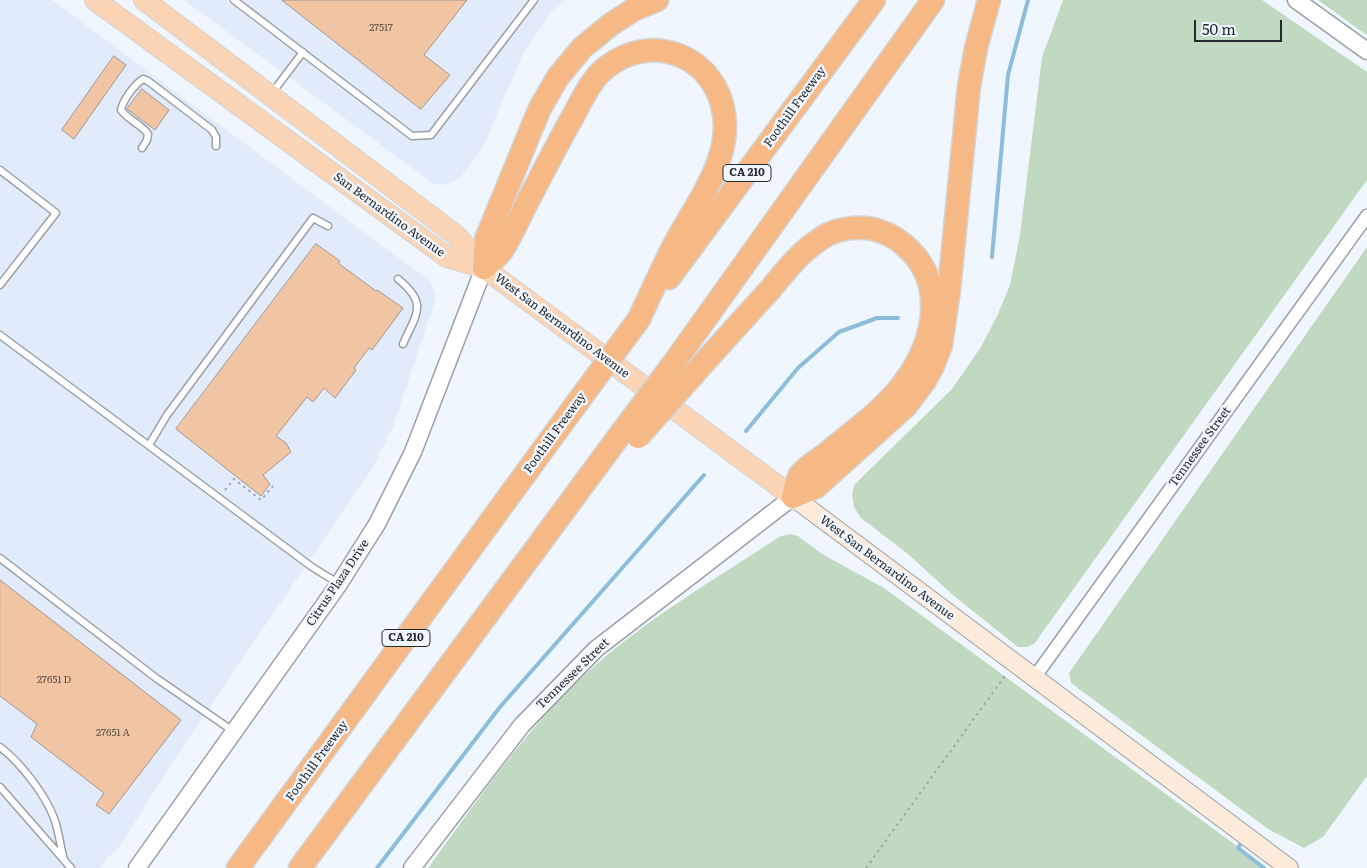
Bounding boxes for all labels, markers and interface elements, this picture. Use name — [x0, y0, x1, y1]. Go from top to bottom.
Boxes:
scale bar — [1197, 10, 1284, 42]
text: 50 m — [1202, 17, 1236, 40]
house number: 27517 — [369, 22, 393, 34]
street label: Foothill Freeway — [761, 64, 829, 150]
road number: CA 210 — [723, 164, 771, 182]
street label: San Bernardino Avenue — [331, 170, 447, 260]
street label: West San Bernardino Avenue — [492, 271, 632, 381]
street label: Foothill Freeway — [521, 390, 589, 476]
street label: Tennessee Street — [1166, 404, 1234, 490]
street label: West San Bernardino Avenue — [817, 513, 957, 623]
street label: Citrus Plaza Drive — [304, 537, 372, 629]
road number: CA 210 — [382, 630, 430, 646]
street label: Tennessee Street — [534, 636, 612, 712]
house number: 27651 D — [37, 674, 71, 686]
street label: Foothill Freeway — [283, 718, 351, 804]
house number: 27651 A — [96, 727, 130, 739]

